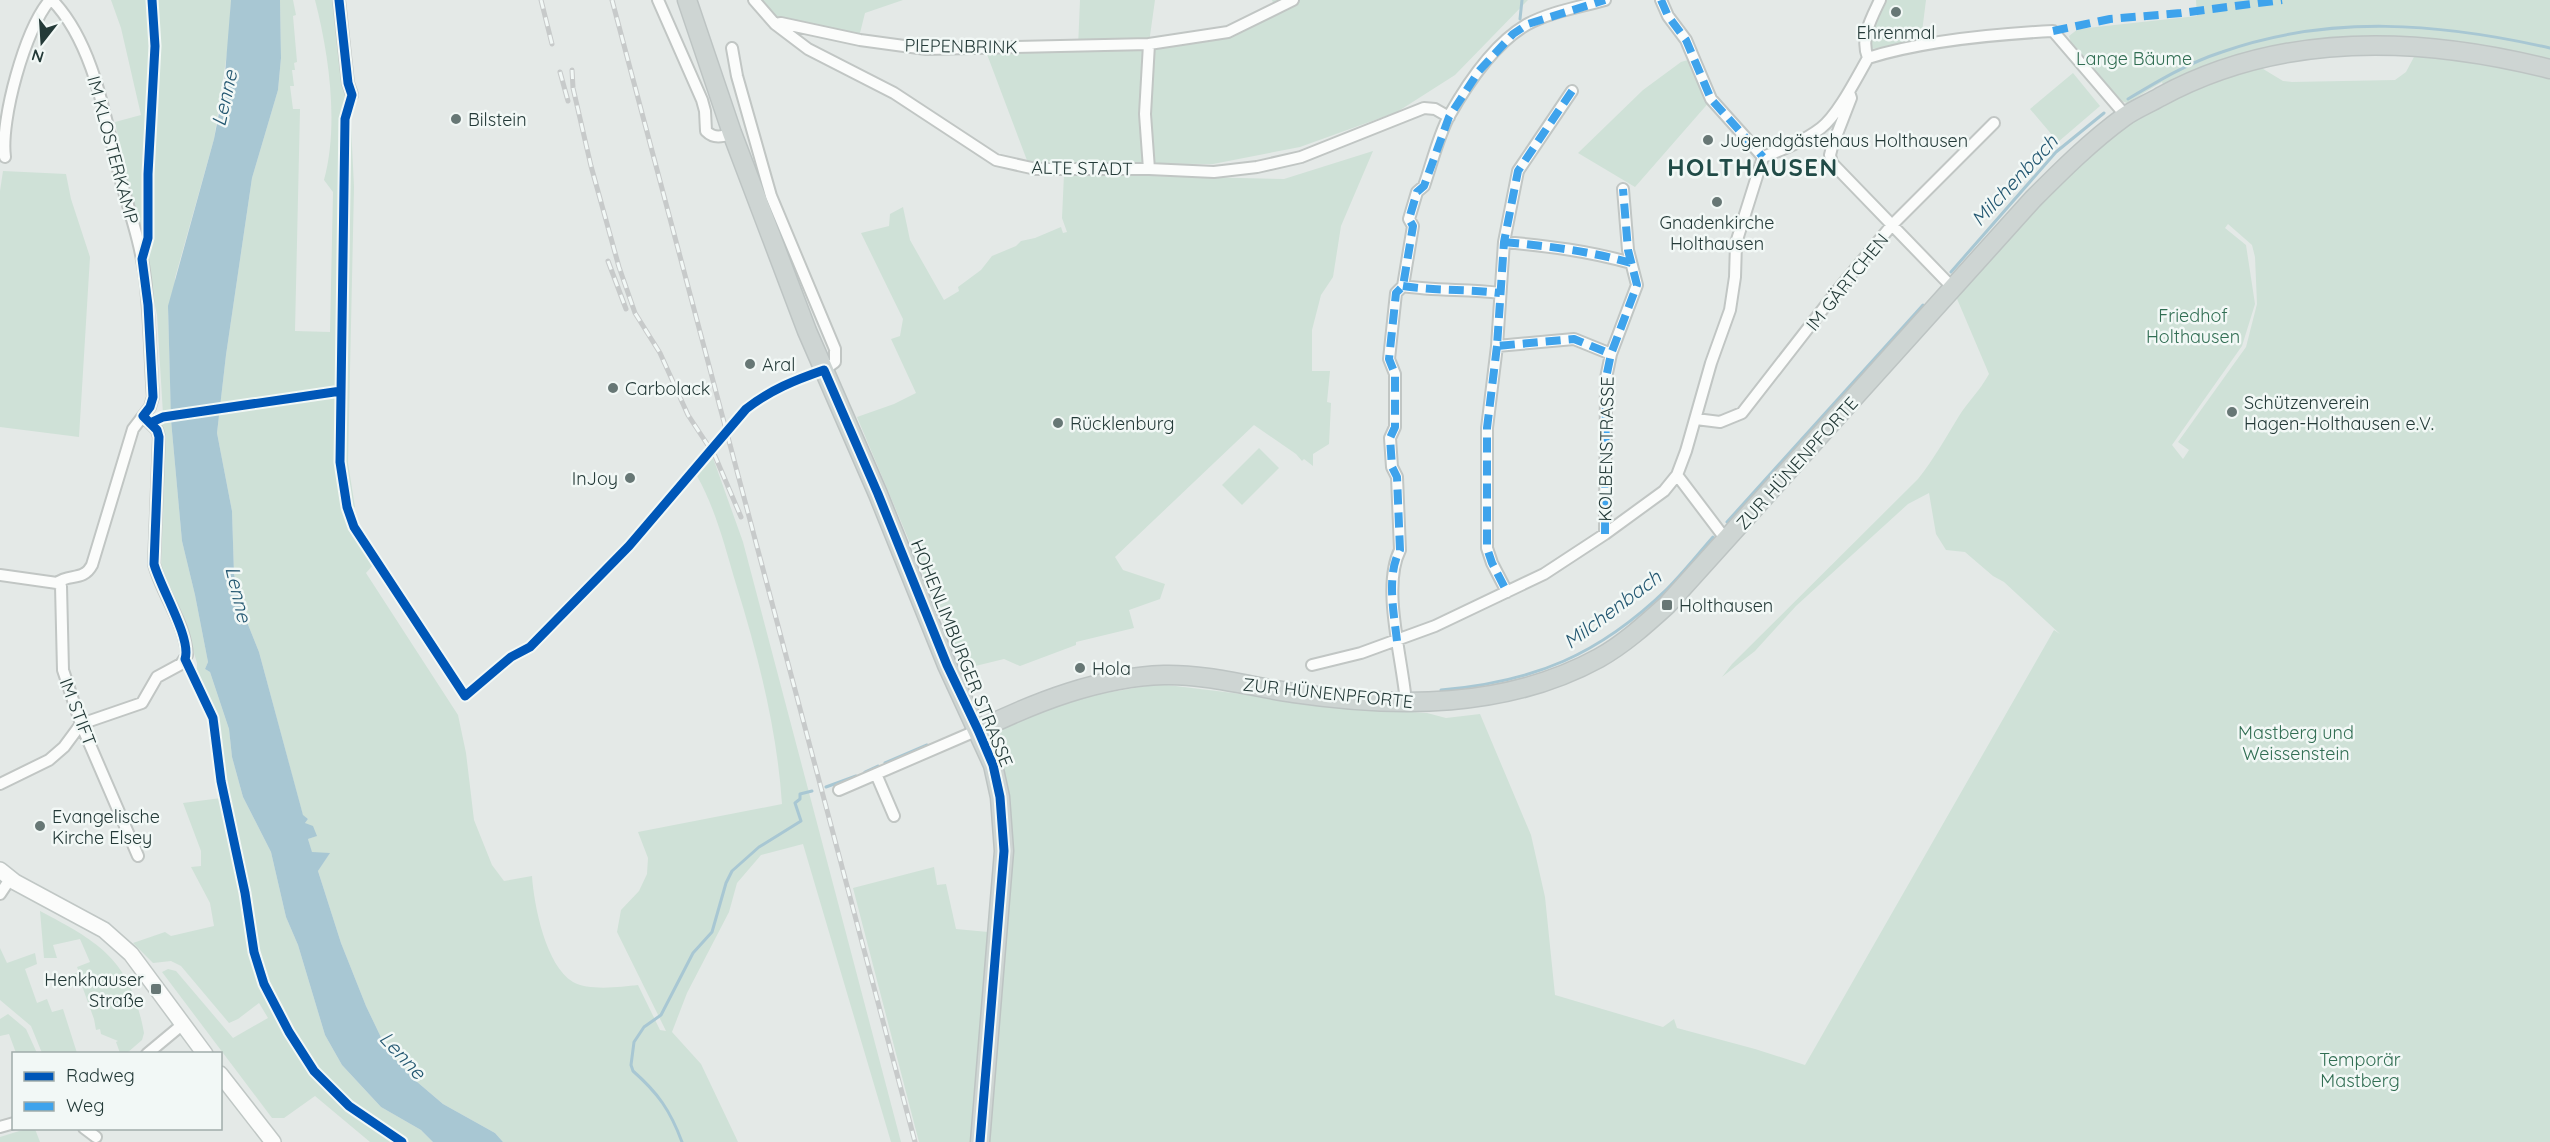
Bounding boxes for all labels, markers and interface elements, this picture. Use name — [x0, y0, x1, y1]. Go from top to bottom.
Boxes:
marker: Ehrenmal — [1889, 5, 1903, 19]
north arrow — [12, 12, 72, 72]
place label: Ehrenmal — [1856, 21, 1936, 44]
street label: PIEPENBRINK — [904, 34, 1018, 58]
text: N — [29, 45, 46, 68]
park label: Lange Bäume — [2076, 47, 2192, 70]
water label: Lenne — [205, 67, 243, 128]
street label: IM KLOSTERKAMP — [82, 73, 144, 227]
place label: Bilstein — [468, 108, 527, 131]
marker: Bilstein — [449, 112, 463, 126]
place label: Jugendgästehaus Holthausen — [1720, 129, 1968, 152]
water label: Milchenbach — [1965, 129, 2063, 231]
marker: Jugendgästehaus Holthausen — [1701, 133, 1715, 147]
district label: HOLTHAUSEN — [1667, 152, 1839, 182]
street label: ALTE STADT — [1031, 156, 1133, 180]
marker: Gnadenkirche Holthausen — [1710, 195, 1724, 209]
place label: Gnadenkirche Holthausen — [1659, 211, 1775, 255]
street label: IM GÄRTCHEN — [1801, 229, 1893, 335]
park label: Friedhof Holthausen — [2146, 304, 2240, 348]
place label: Aral — [762, 353, 795, 376]
marker: Aral — [743, 357, 757, 371]
street label: KOLBENSTRASSE — [1593, 376, 1619, 522]
place label: Carbolack — [625, 377, 710, 400]
marker: Carbolack — [606, 381, 620, 395]
place label: Schützenverein Hagen-Holthausen e.V. — [2244, 391, 2434, 435]
street label: ZUR HÜNENPFORTE — [1731, 392, 1863, 534]
marker: Schützenverein Hagen-Holthausen e.V. — [2225, 405, 2239, 419]
place label: Rücklenburg — [1070, 412, 1175, 435]
marker: Rücklenburg — [1051, 416, 1065, 430]
place label: InJoy — [572, 467, 618, 490]
marker: InJoy — [623, 471, 637, 485]
street label: HOHENLIMBURGER STRASSE — [906, 536, 1018, 770]
water label: Lenne — [220, 564, 258, 625]
water label: Milchenbach — [1558, 564, 1666, 654]
place label: Holthausen — [1679, 594, 1773, 617]
marker: Holthausen — [1660, 598, 1674, 612]
place label: Hola — [1092, 657, 1131, 680]
marker: Hola — [1073, 661, 1087, 675]
street label: ZUR HÜNENPFORTE — [1242, 673, 1414, 713]
street label: IM STIFT — [55, 675, 102, 749]
park label: Mastberg und Weissenstein — [2238, 721, 2354, 765]
place label: Evangelische Kirche Elsey — [52, 805, 160, 849]
marker: Evangelische Kirche Elsey — [33, 819, 47, 833]
place label: Henkhauser Straße — [44, 968, 144, 1012]
marker: Henkhauser Straße — [149, 982, 163, 996]
water label: Lenne — [375, 1026, 432, 1085]
park label: Temporär Mastberg — [2319, 1048, 2401, 1092]
legend — [12, 1052, 222, 1130]
text: Radweg — [66, 1064, 135, 1087]
text: Weg — [66, 1094, 104, 1117]

